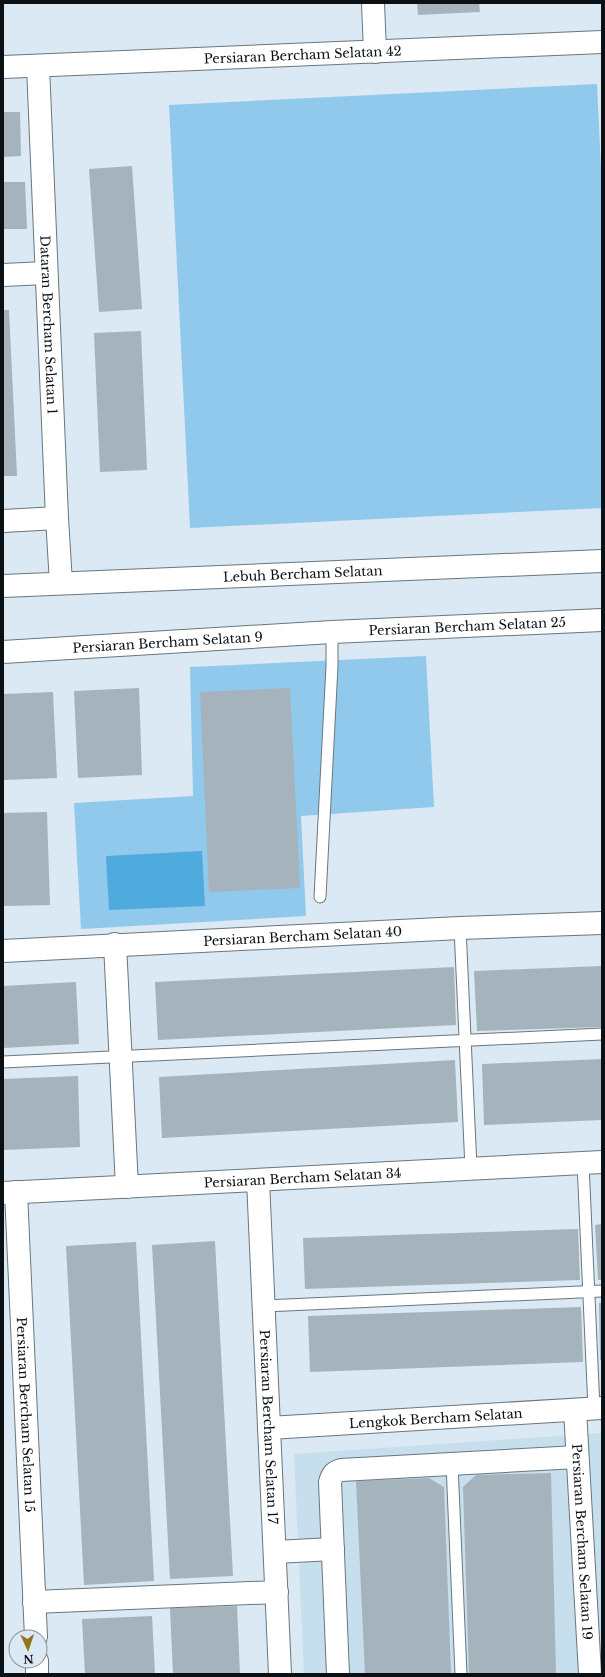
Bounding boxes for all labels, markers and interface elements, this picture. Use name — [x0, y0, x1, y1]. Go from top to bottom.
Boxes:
street label: Persiaran Bercham Selatan 42 — [204, 42, 402, 67]
street label: Dataran Bercham Selatan 1 — [37, 235, 61, 415]
street label: Lebuh Bercham Selatan — [223, 562, 383, 585]
street label: Persiaran Bercham Selatan 25 — [368, 613, 566, 639]
street label: Persiaran Bercham Selatan 9 — [72, 628, 263, 656]
street label: Persiaran Bercham Selatan 40 — [203, 922, 403, 949]
street label: Persiaran Bercham Selatan 34 — [203, 1164, 402, 1191]
street label: Persiaran Bercham Selatan 15 — [13, 1317, 39, 1513]
street label: Persiaran Bercham Selatan 17 — [256, 1329, 282, 1525]
street label: Lengkok Bercham Selatan — [348, 1404, 523, 1432]
street label: Persiaran Bercham Selatan 19 — [568, 1443, 597, 1640]
north arrow — [8, 1629, 48, 1669]
text: N — [22, 1652, 34, 1666]

